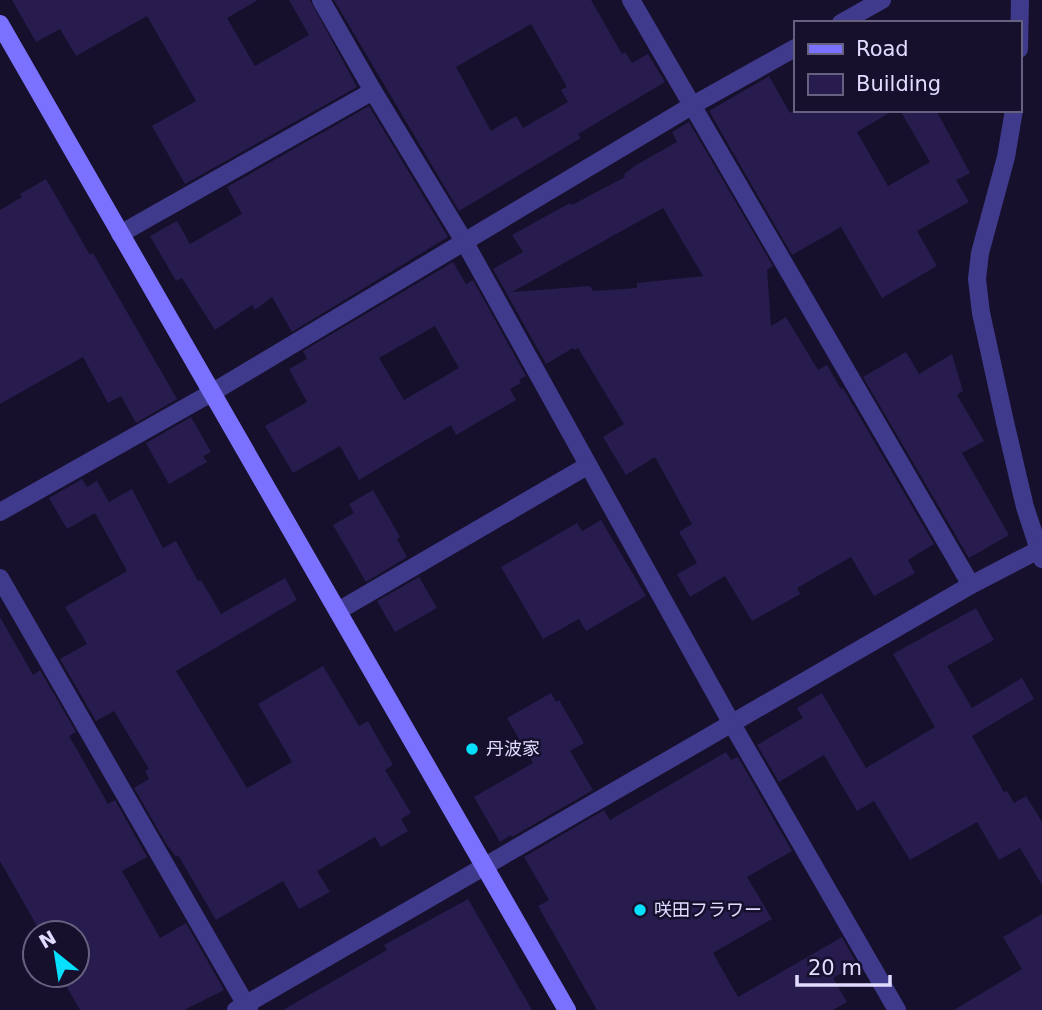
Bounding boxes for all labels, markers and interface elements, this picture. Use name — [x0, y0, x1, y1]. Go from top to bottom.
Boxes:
legend — [794, 21, 1021, 112]
text: Road — [856, 37, 909, 61]
text: Building — [856, 72, 941, 96]
place label: 丹波家 — [486, 738, 540, 759]
marker: 丹波家 — [464, 741, 480, 757]
place label: 咲田フラワー — [654, 899, 762, 920]
marker: 咲田フラワー — [632, 902, 648, 918]
north arrow — [21, 919, 91, 989]
text: N — [35, 926, 60, 953]
scale bar — [797, 944, 890, 988]
text: 20 m — [808, 956, 862, 980]

